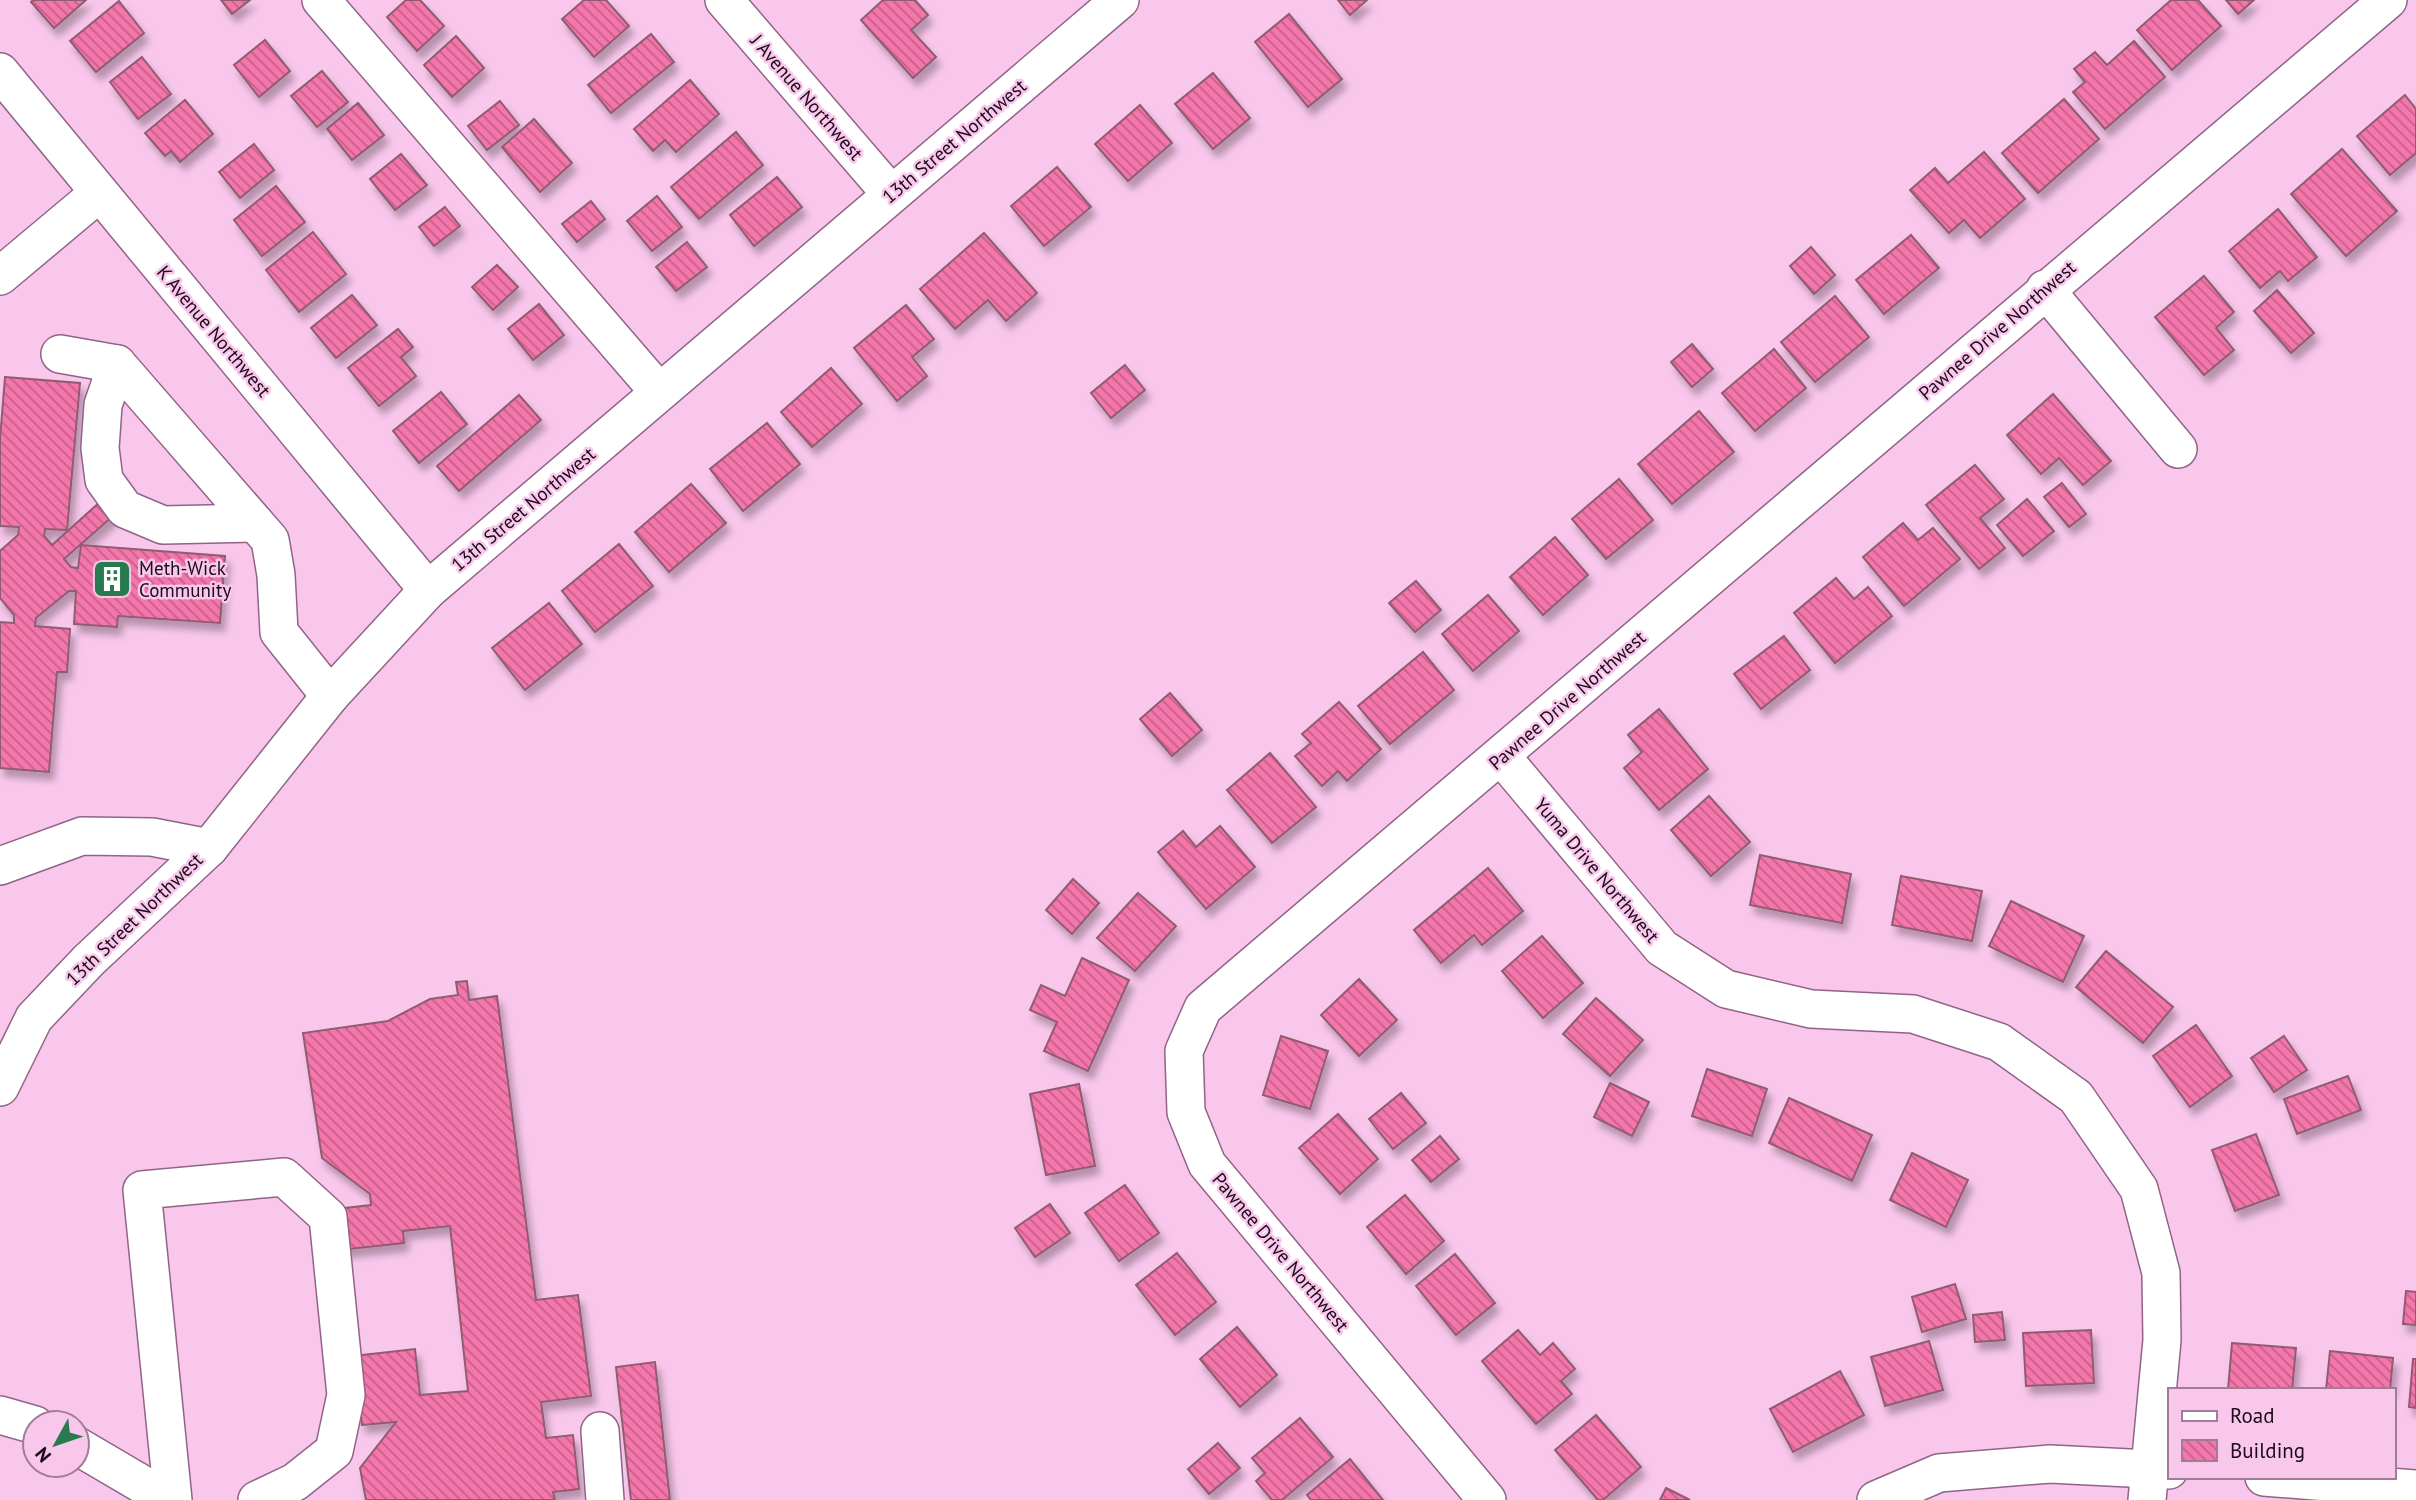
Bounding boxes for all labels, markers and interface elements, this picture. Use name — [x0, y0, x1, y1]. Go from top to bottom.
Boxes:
street label: J Avenue Northwest — [745, 28, 869, 165]
street label: 13th Street Northwest — [877, 73, 1031, 208]
street label: Pawnee Drive Northwest — [1914, 255, 2081, 405]
street label: K Avenue Northwest — [152, 260, 276, 402]
street label: 13th Street Northwest — [446, 441, 600, 576]
place label: Meth-Wick Community — [139, 556, 231, 602]
building icon: Meth-Wick Community — [91, 558, 133, 600]
street label: Pawnee Drive Northwest — [1484, 625, 1651, 775]
street label: Yuma Drive Northwest — [1529, 793, 1665, 948]
street label: 13th Street Northwest — [61, 847, 208, 990]
street label: Pawnee Drive Northwest — [1207, 1168, 1355, 1337]
legend — [2168, 1388, 2395, 1479]
text: Road — [2230, 1402, 2274, 1429]
north arrow — [21, 1409, 91, 1479]
text: Building — [2230, 1437, 2305, 1464]
text: N — [30, 1442, 56, 1467]

